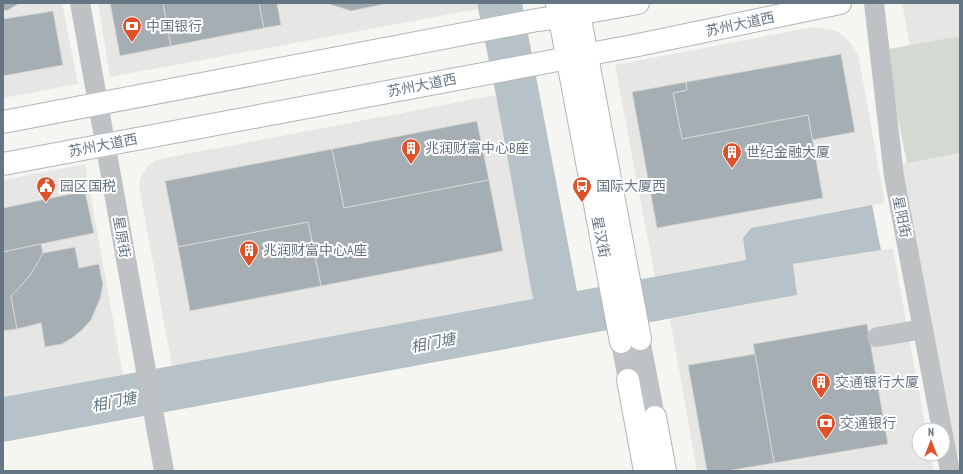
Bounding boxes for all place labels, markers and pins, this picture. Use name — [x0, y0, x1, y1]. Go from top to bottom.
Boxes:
bank icon: 中国银行 — [121, 15, 143, 43]
place label: 中国银行 — [146, 17, 202, 35]
building icon: 兆润财富中心B座 — [400, 137, 422, 165]
place label: 兆润财富中心B座 — [425, 139, 530, 157]
building icon: 世纪金融大厦 — [721, 141, 743, 169]
place label: 世纪金融大厦 — [746, 143, 830, 161]
public building icon: 园区国税 — [35, 175, 57, 203]
bus stop icon: 国际大厦西 — [571, 175, 593, 203]
place label: 园区国税 — [60, 177, 116, 195]
place label: 国际大厦西 — [596, 177, 666, 195]
building icon: 兆润财富中心A座 — [238, 239, 260, 267]
place label: 兆润财富中心A座 — [263, 241, 368, 259]
building icon: 交通银行大厦 — [810, 371, 832, 399]
place label: 交通银行大厦 — [835, 373, 919, 391]
bank icon: 交通银行 — [815, 412, 837, 440]
place label: 交通银行 — [840, 414, 896, 432]

